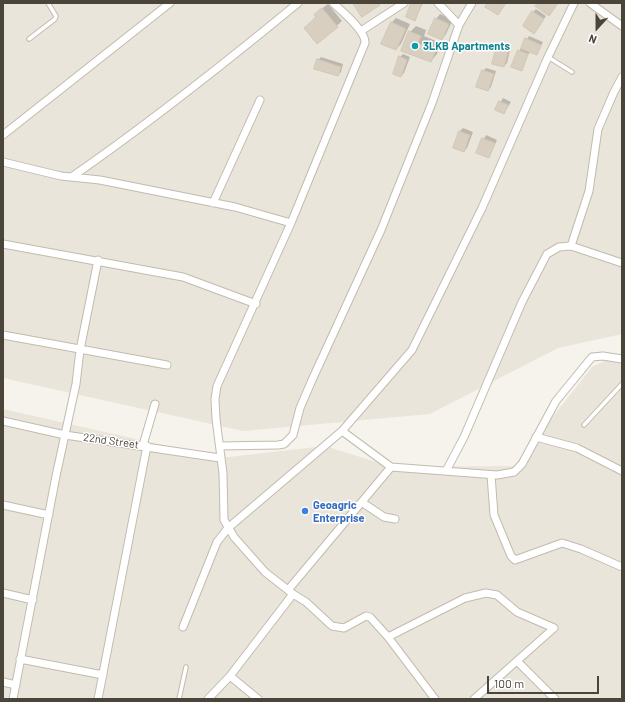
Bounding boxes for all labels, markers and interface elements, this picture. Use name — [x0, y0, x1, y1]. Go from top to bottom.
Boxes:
north arrow — [577, 8, 617, 48]
text: N — [587, 32, 598, 47]
place label: 3LKB Apartments — [423, 39, 510, 53]
marker: 3LKB Apartments — [410, 41, 420, 51]
street label: 22nd Street — [82, 431, 140, 451]
place label: Geoagric Enterprise — [313, 498, 365, 524]
marker: Geoagric Enterprise — [300, 506, 310, 516]
scale bar — [489, 668, 601, 694]
text: 100 m — [494, 676, 524, 690]

